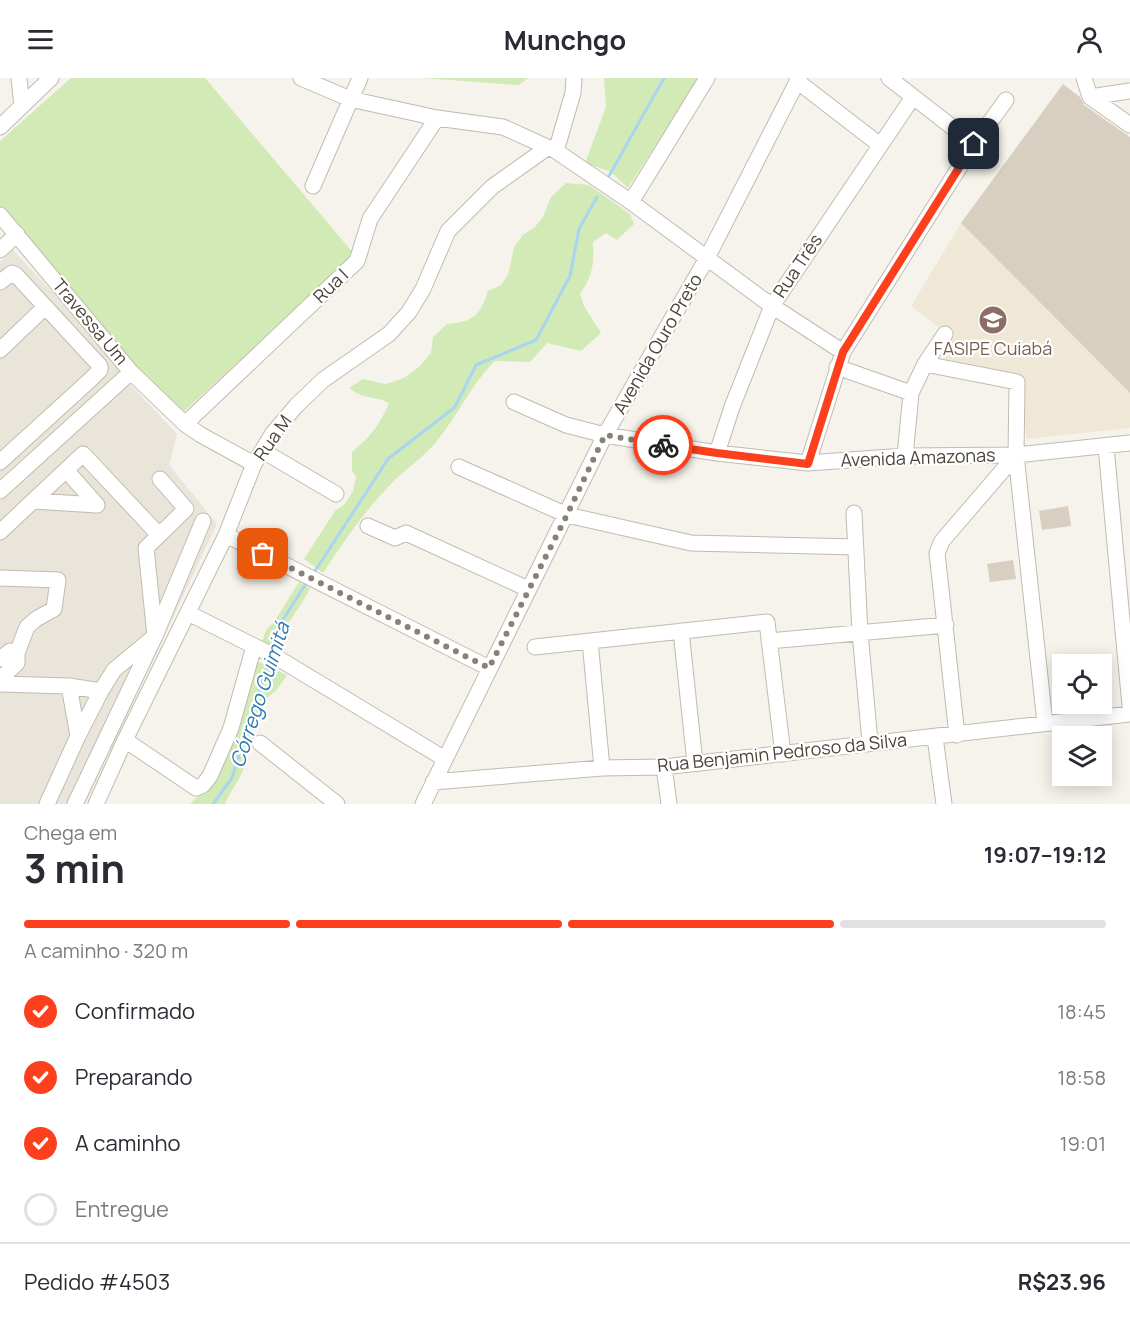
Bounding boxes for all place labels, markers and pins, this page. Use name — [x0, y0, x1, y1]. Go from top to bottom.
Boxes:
pin — [948, 118, 999, 169]
school or university icon: FASIPE Cuiabá — [977, 304, 1009, 336]
place label: FASIPE Cuiabá — [934, 336, 1052, 360]
pin — [237, 528, 288, 579]

